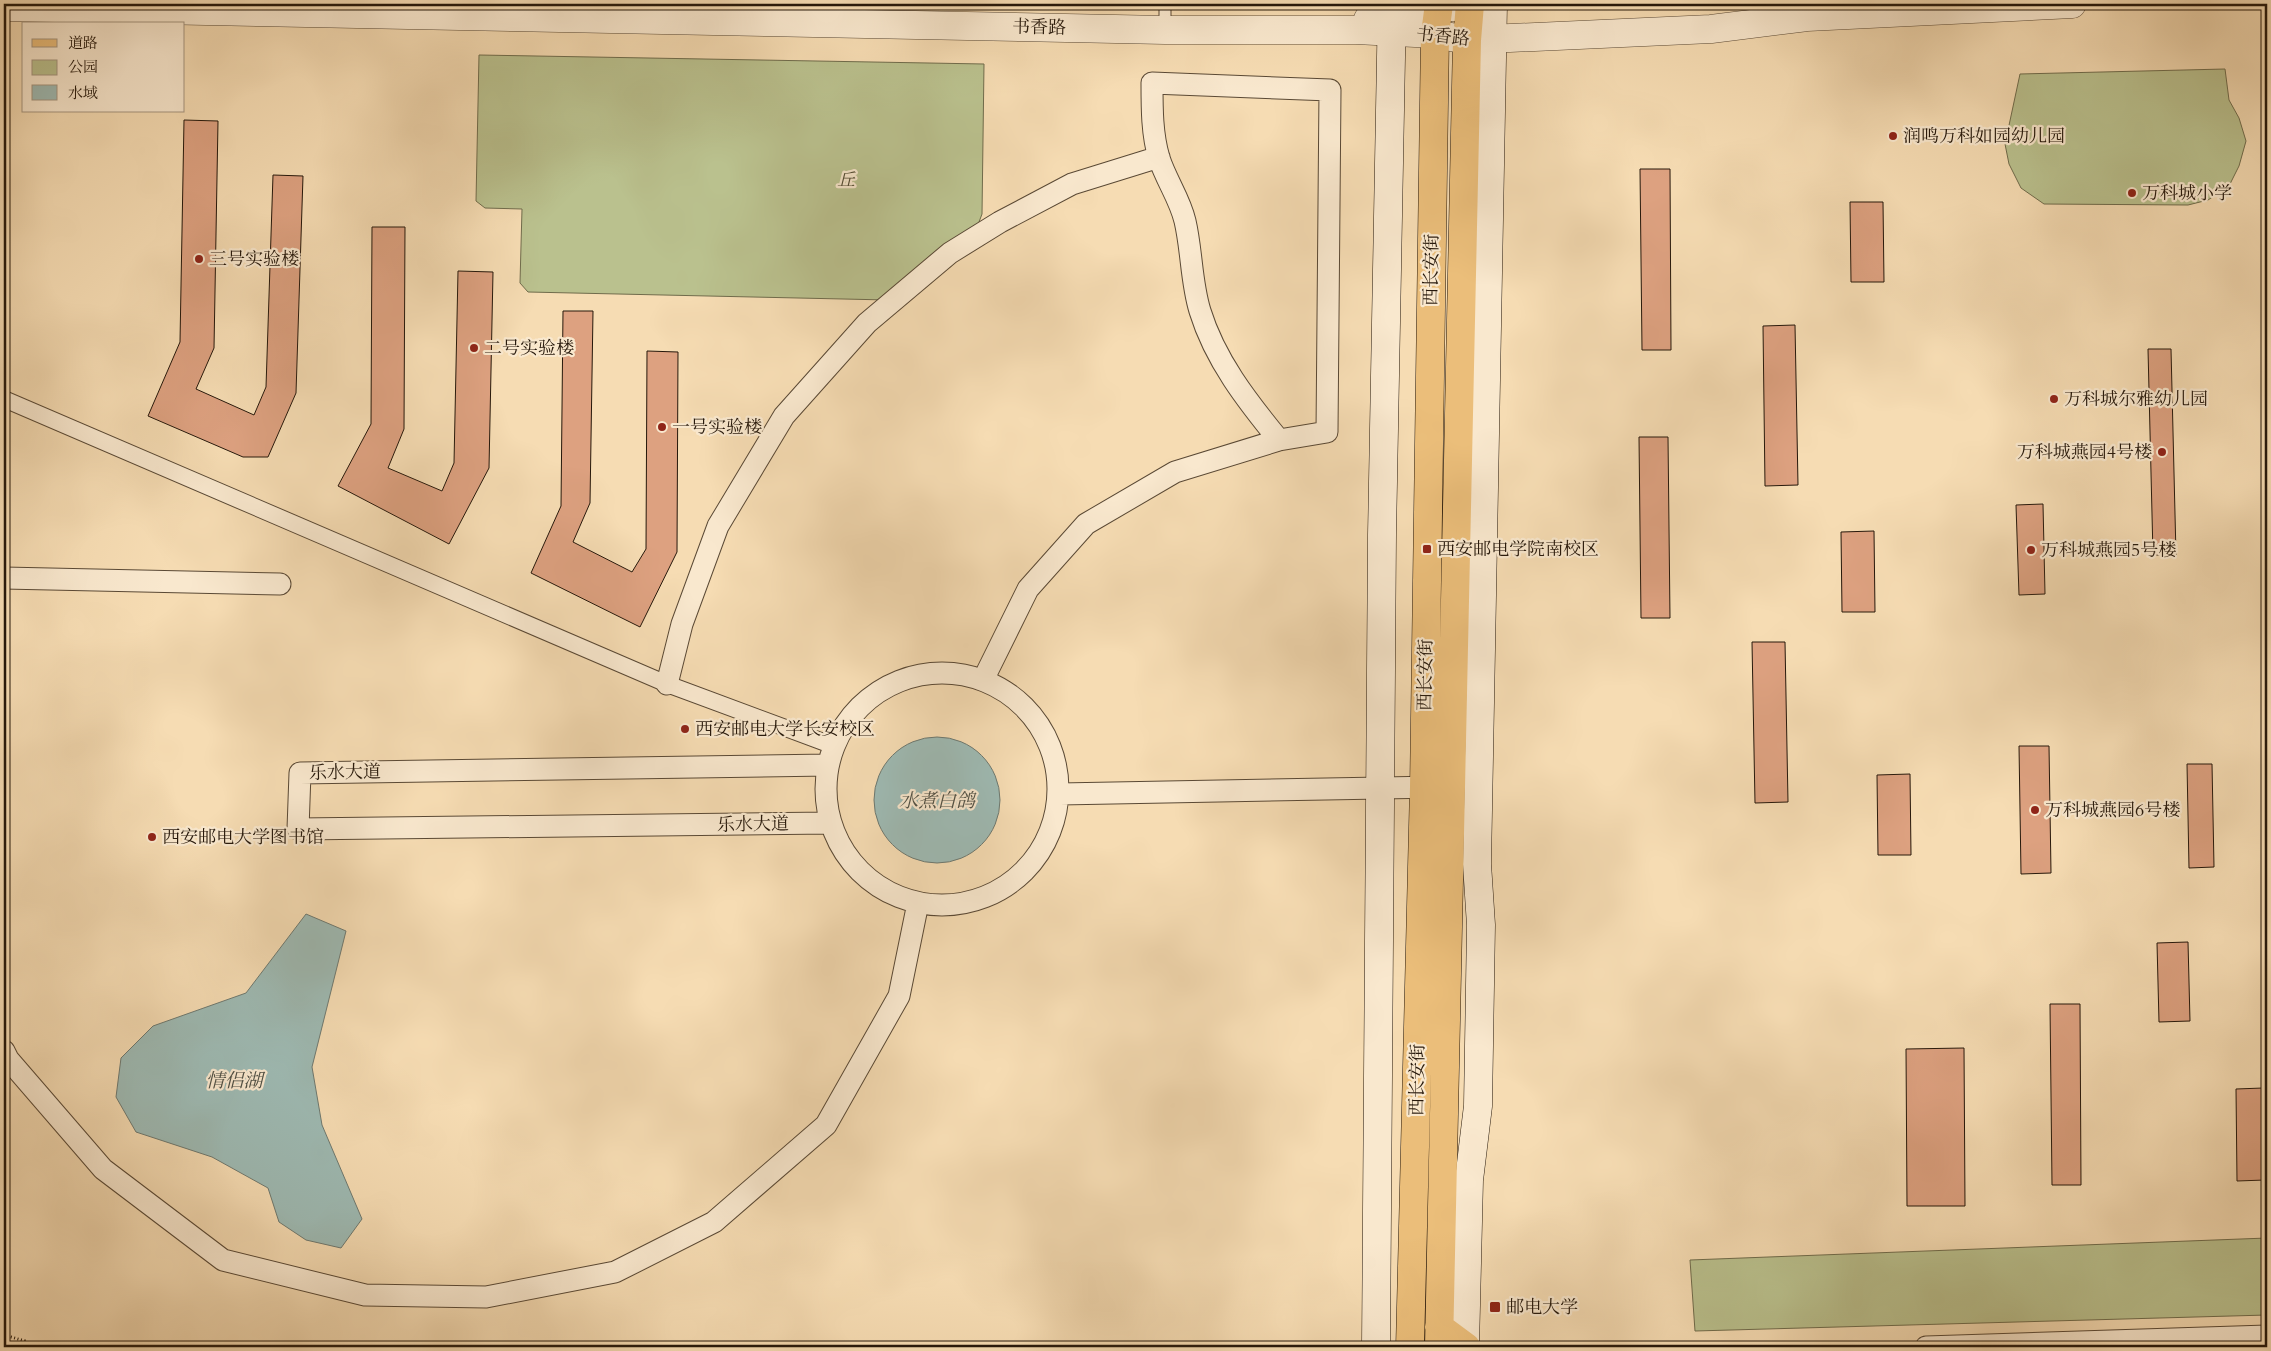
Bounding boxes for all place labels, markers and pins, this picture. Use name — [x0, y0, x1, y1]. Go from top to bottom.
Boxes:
place label: 润鸣万科如园幼儿园 — [1903, 124, 2065, 149]
marker: 润鸣万科如园幼儿园 — [1887, 130, 1899, 142]
place label: 万科城小学 — [2142, 181, 2232, 206]
marker: 万科城小学 — [2126, 187, 2138, 199]
place label: 三号实验楼 — [209, 247, 299, 272]
marker: 三号实验楼 — [193, 253, 205, 265]
place label: 二号实验楼 — [484, 336, 574, 361]
marker: 二号实验楼 — [468, 342, 480, 354]
place label: 万科城尔雅幼儿园 — [2064, 387, 2208, 412]
marker: 万科城尔雅幼儿园 — [2048, 393, 2060, 405]
place label: 一号实验楼 — [672, 415, 762, 440]
marker: 一号实验楼 — [656, 421, 668, 433]
place label: 万科城燕园4号楼 — [2017, 440, 2152, 465]
marker: 万科城燕园4号楼 — [2156, 446, 2168, 458]
place label: 西安邮电学院南校区 — [1437, 537, 1599, 562]
place label: 万科城燕园5号楼 — [2041, 538, 2176, 563]
marker: 西安邮电学院南校区 — [1421, 543, 1433, 555]
marker: 万科城燕园5号楼 — [2025, 544, 2037, 556]
place label: 西安邮电大学长安校区 — [695, 717, 875, 742]
marker: 西安邮电大学长安校区 — [679, 723, 691, 735]
place label: 万科城燕园6号楼 — [2045, 798, 2180, 823]
marker: 万科城燕园6号楼 — [2029, 804, 2041, 816]
place label: 西安邮电大学图书馆 — [162, 825, 324, 850]
marker: 西安邮电大学图书馆 — [146, 831, 158, 843]
place label: 邮电大学 — [1506, 1295, 1578, 1320]
marker: 邮电大学 — [1488, 1300, 1502, 1314]

